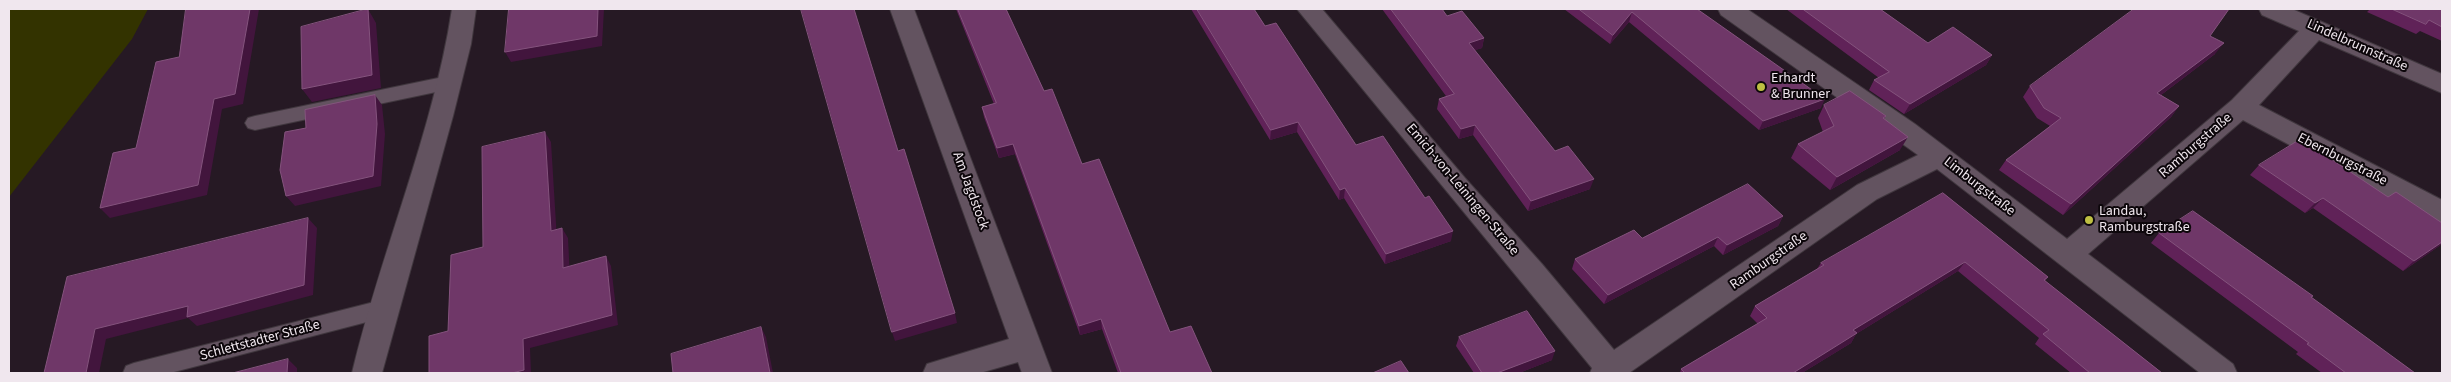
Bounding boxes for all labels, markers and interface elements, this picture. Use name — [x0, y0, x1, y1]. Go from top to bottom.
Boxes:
street label: Lindelbrunnstraße — [2304, 16, 2410, 76]
place label: Erhardt & Brunner — [1771, 71, 1830, 104]
marker: Erhardt & Brunner — [1755, 81, 1767, 93]
street label: Ramburgstraße — [2156, 110, 2236, 182]
street label: Emich-von-Leiningen-Straße — [1402, 121, 1522, 259]
street label: Ebernburgstraße — [2294, 130, 2390, 190]
street label: Am Jagdstock — [948, 150, 992, 232]
street label: Limburgstraße — [1940, 154, 2018, 220]
place label: Landau, Ramburgstraße — [2099, 204, 2190, 236]
marker: Landau, Ramburgstraße — [2083, 214, 2095, 226]
street label: Ramburgstraße — [1727, 228, 1811, 294]
street label: Schlettstadter Straße — [198, 317, 322, 365]

